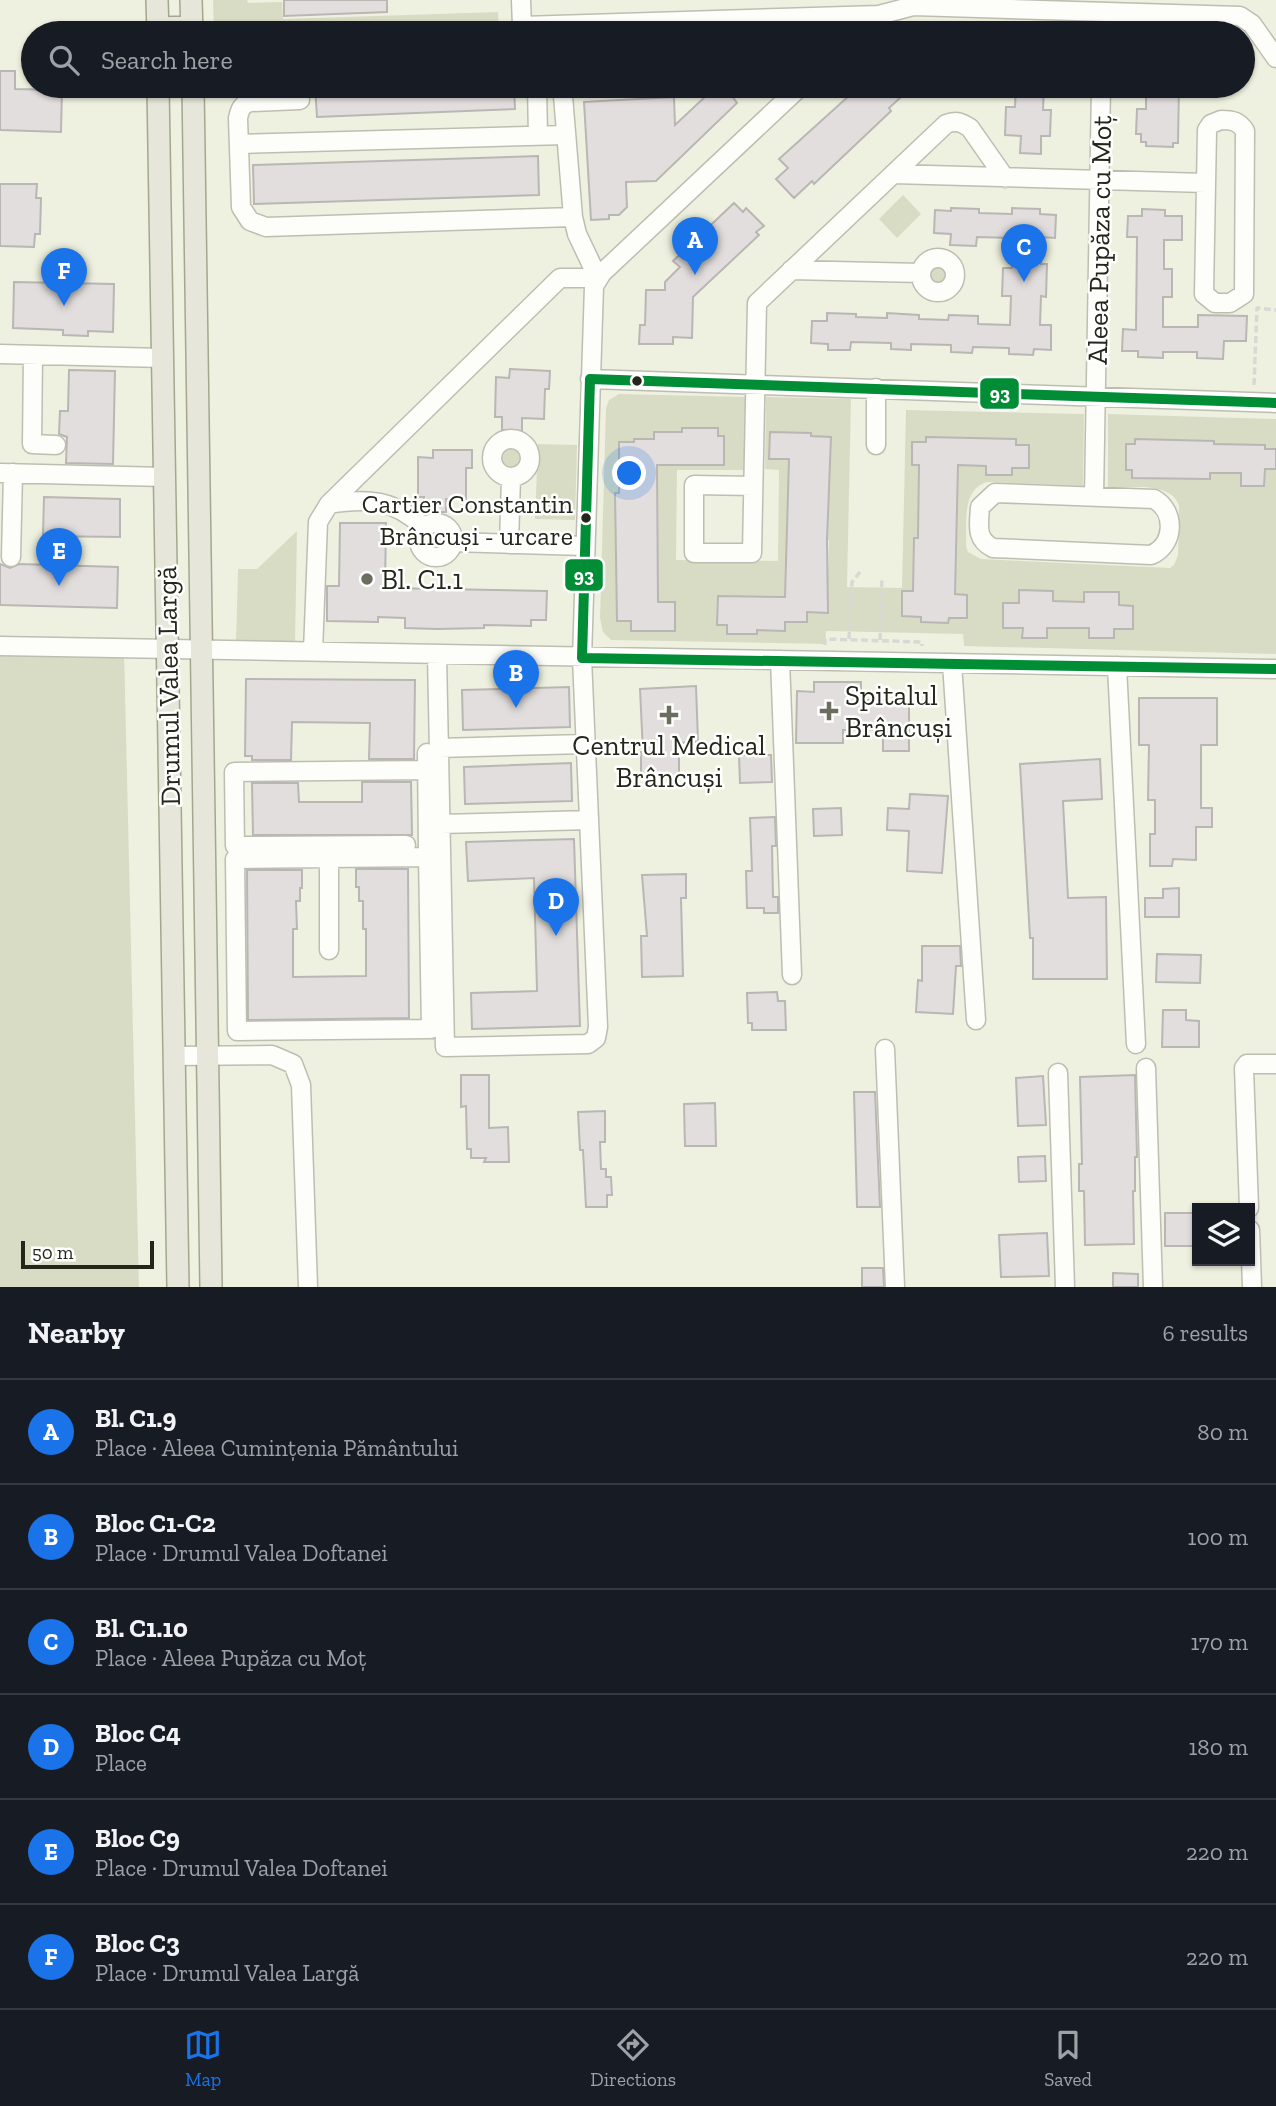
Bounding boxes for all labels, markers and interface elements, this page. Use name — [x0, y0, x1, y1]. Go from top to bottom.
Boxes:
search box — [21, 21, 1255, 98]
icon: search — [45, 41, 83, 79]
text: Search here — [101, 44, 233, 76]
street label: Aleea Pupăza cu Moț — [1081, 115, 1118, 365]
pin: A — [672, 217, 718, 275]
pin: C — [1001, 224, 1047, 282]
pin: F — [41, 248, 87, 306]
unlabelled marker — [630, 374, 644, 388]
line badge: 93 — [979, 377, 1020, 410]
text: 93 — [990, 382, 1010, 405]
your location — [612, 456, 646, 490]
place label: Cartier Constantin Brâncuși - urcare — [362, 488, 573, 552]
marker: Cartier Constantin Brâncuși - urcare — [579, 511, 593, 525]
pin: E — [36, 528, 82, 586]
line badge: 93 — [564, 558, 604, 592]
place label: Bl. C1.1 — [381, 563, 463, 596]
text: 93 — [574, 564, 594, 587]
street label: Drumul Valea Largă — [150, 565, 187, 806]
marker: Bl. C1.1 — [359, 571, 375, 587]
pin: B — [493, 650, 539, 708]
place label: Spitalul Brâncuși — [845, 679, 952, 744]
marker: Spitalul Brâncuși — [819, 701, 839, 721]
marker: Centrul Medical Brâncuși — [659, 705, 679, 725]
place label: Centrul Medical Brâncuși — [572, 729, 766, 794]
pin: D — [533, 878, 579, 936]
map controls — [1192, 1203, 1255, 1266]
button: layers — [1192, 1203, 1255, 1266]
scale bar — [21, 1238, 154, 1270]
text: 50 m — [32, 1241, 73, 1264]
text: Nearby — [28, 1315, 125, 1351]
text: 6 results — [1162, 1319, 1248, 1347]
text: Bl. C1.9 — [95, 1402, 176, 1434]
text: A — [43, 1418, 59, 1446]
text: 80 m — [1197, 1418, 1248, 1446]
text: Place · Aleea Cumințenia Pământului — [95, 1434, 458, 1462]
text: Bloc C1-C2 — [95, 1507, 216, 1539]
text: B — [44, 1523, 58, 1551]
text: 100 m — [1188, 1523, 1248, 1551]
text: Place · Drumul Valea Doftanei — [95, 1539, 388, 1567]
text: Bl. C1.10 — [95, 1612, 188, 1644]
text: C — [44, 1628, 58, 1656]
text: 170 m — [1190, 1628, 1248, 1656]
text: Place · Aleea Pupăza cu Moț — [95, 1644, 366, 1672]
text: Bloc C4 — [95, 1717, 181, 1749]
text: D — [43, 1733, 59, 1761]
text: 180 m — [1188, 1733, 1248, 1761]
text: Place — [95, 1749, 147, 1777]
text: Bloc C9 — [95, 1822, 180, 1854]
text: E — [44, 1838, 58, 1866]
text: 220 m — [1186, 1838, 1248, 1866]
text: Place · Drumul Valea Doftanei — [95, 1854, 388, 1882]
text: Bloc C3 — [95, 1927, 180, 1959]
text: F — [44, 1943, 58, 1971]
text: 220 m — [1186, 1943, 1248, 1971]
text: Place · Drumul Valea Largă — [95, 1959, 359, 1987]
tab: Map — [184, 2026, 222, 2091]
tab: Directions — [590, 2026, 676, 2091]
tab: Saved — [1044, 2026, 1092, 2091]

